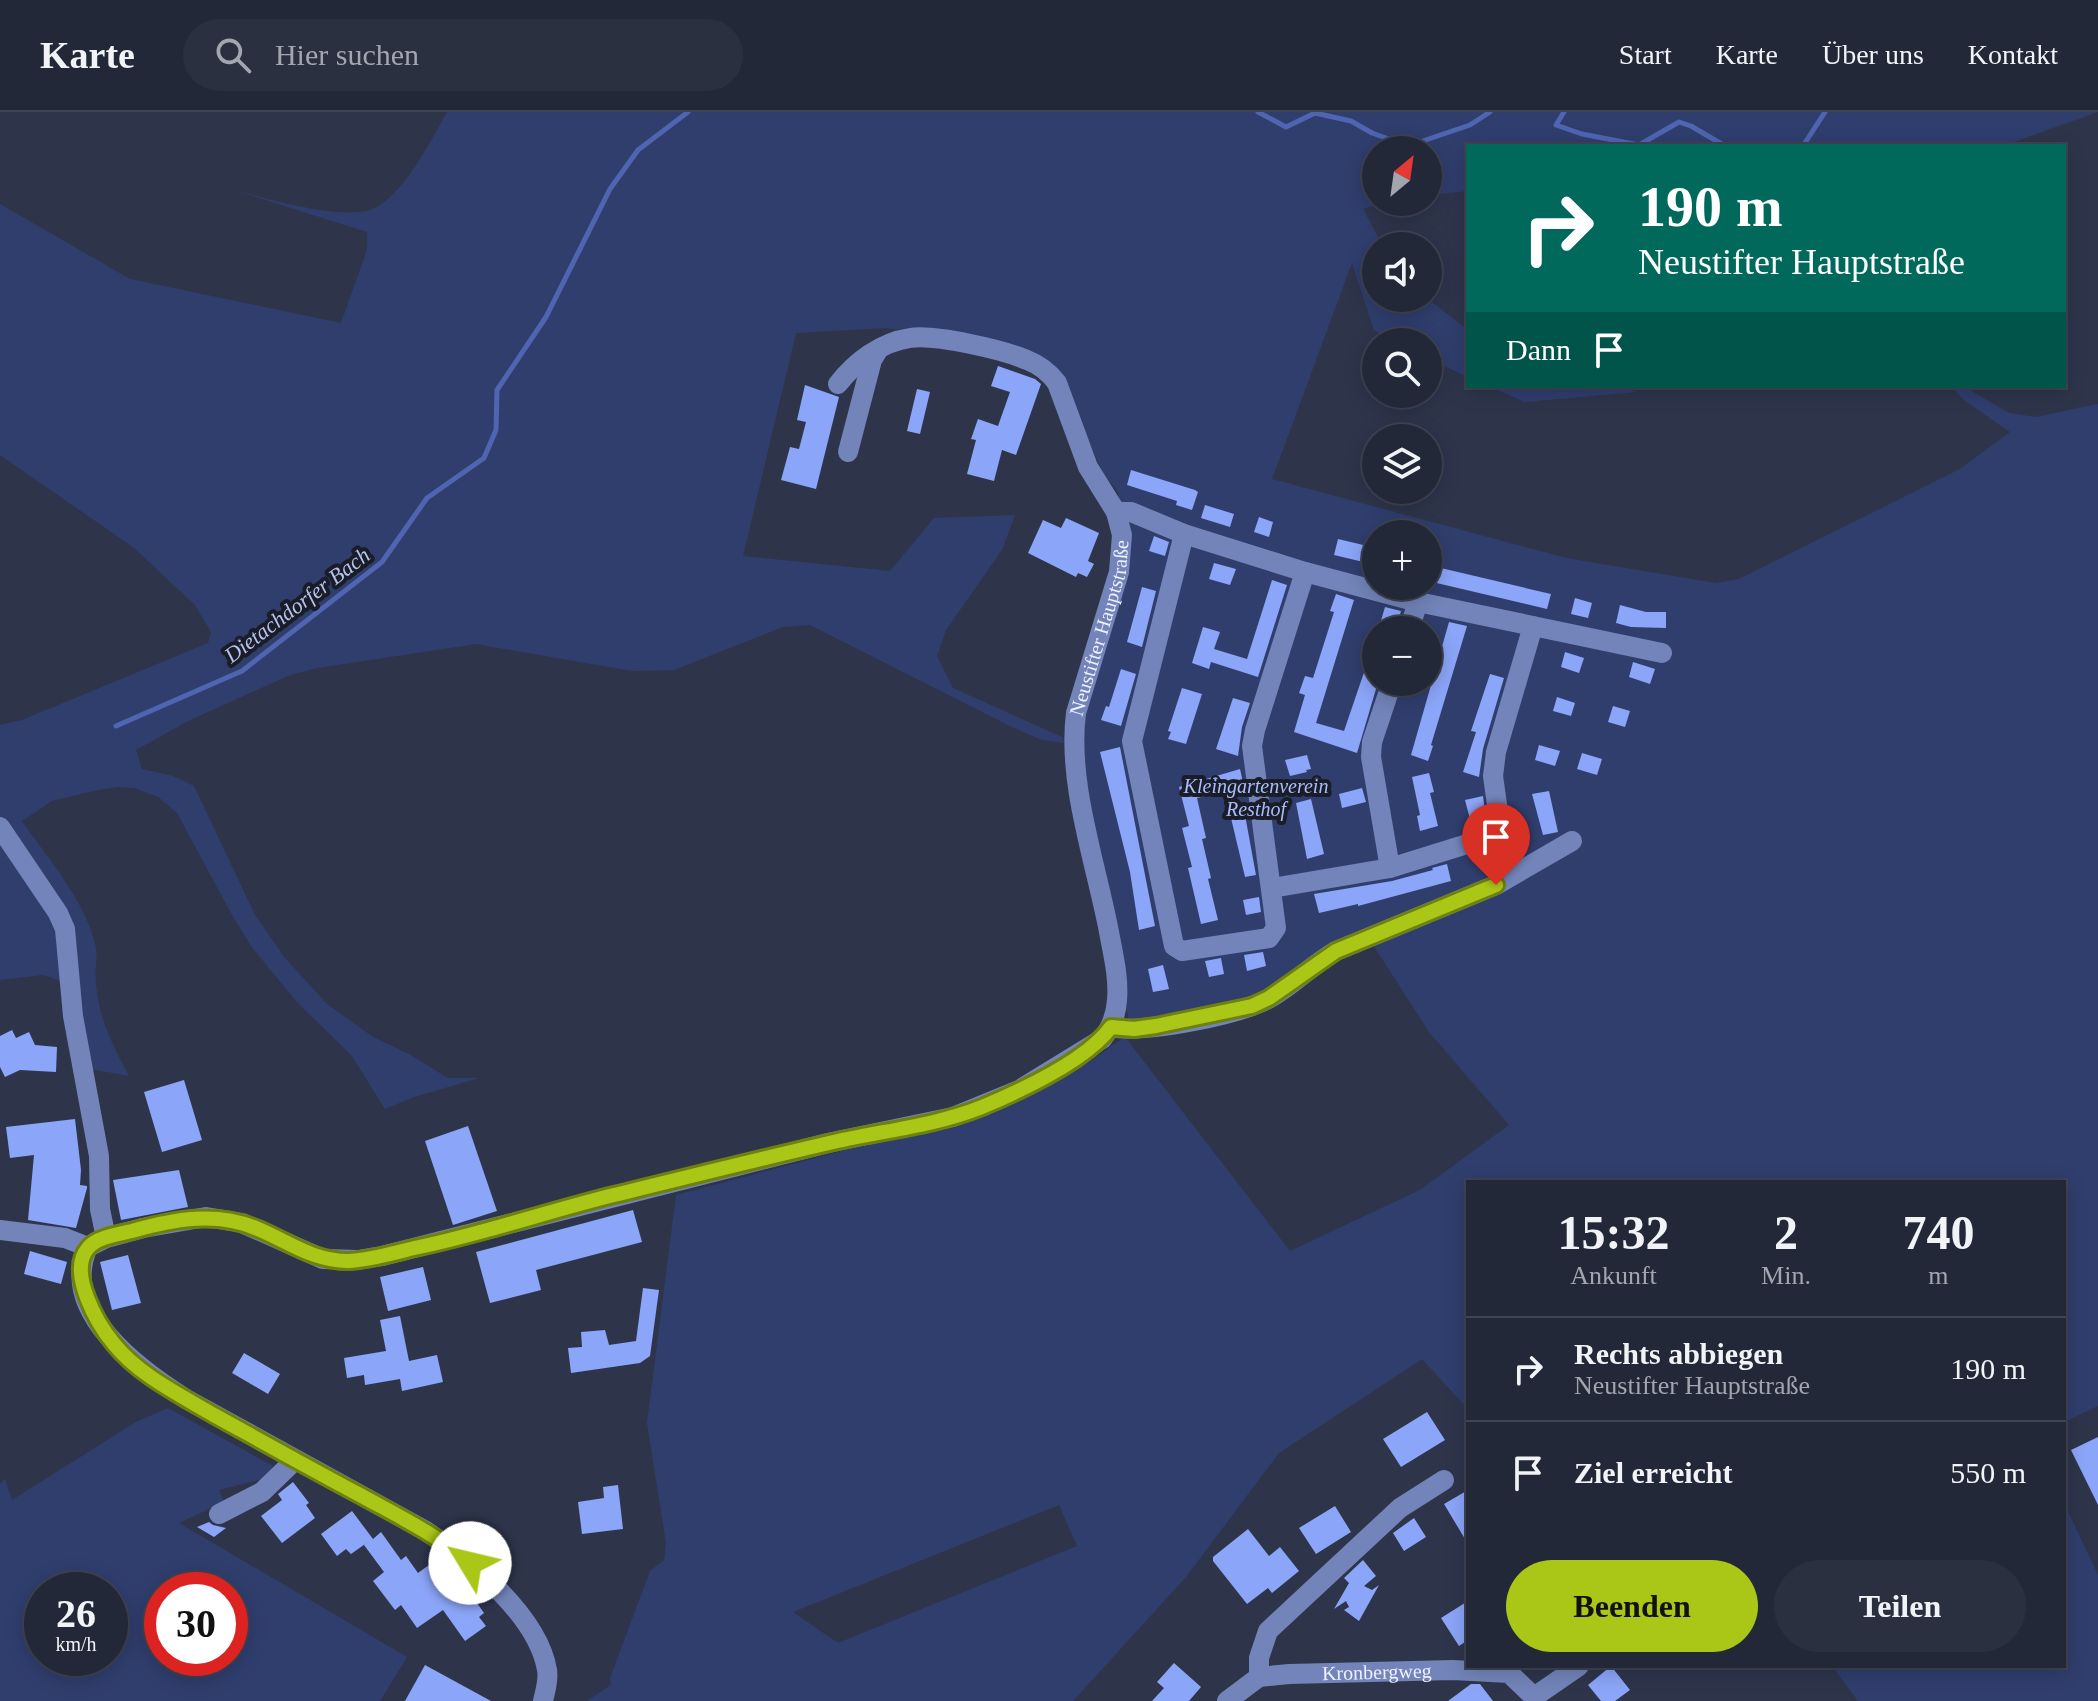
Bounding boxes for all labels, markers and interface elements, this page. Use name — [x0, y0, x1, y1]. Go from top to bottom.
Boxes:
search box — [183, 19, 743, 91]
icon: search — [211, 33, 255, 77]
text: Karte — [40, 34, 135, 76]
text: Hier suchen — [275, 38, 419, 71]
text: Start — [1619, 39, 1672, 70]
text: Karte — [1716, 39, 1778, 70]
text: Über uns — [1822, 39, 1924, 70]
text: Kontakt — [1968, 39, 2058, 70]
north arrow — [1362, 136, 1442, 216]
map controls — [1362, 136, 1442, 696]
icon: right — [1506, 176, 1610, 280]
text: 190 m — [1638, 176, 1783, 238]
button: sound — [1362, 232, 1442, 312]
text: Neustifter Hauptstraße — [1638, 242, 1965, 282]
button: search — [1362, 328, 1442, 408]
icon: arrive — [1587, 328, 1631, 372]
text: Dann — [1506, 333, 1571, 366]
button: layers — [1362, 424, 1442, 504]
button: + — [1362, 520, 1442, 600]
street label: Neustifter Hauptstraße — [1065, 539, 1133, 718]
water label: Dietachdorfer Bach — [219, 542, 375, 668]
button: − — [1362, 616, 1442, 696]
park label: Kleingartenverein Resthof — [1183, 775, 1328, 821]
pin — [1462, 803, 1530, 885]
icon: arrive — [1474, 815, 1518, 859]
text: 15:32 — [1558, 1206, 1670, 1259]
text: 2 — [1774, 1206, 1798, 1259]
text: 740 — [1902, 1206, 1974, 1259]
text: Ankunft — [1570, 1261, 1657, 1290]
text: Min. — [1761, 1261, 1811, 1290]
text: m — [1928, 1261, 1949, 1290]
text: Rechts abbiegen — [1574, 1337, 1783, 1370]
icon: right — [1506, 1347, 1550, 1391]
text: 190 m — [1950, 1352, 2026, 1385]
text: Neustifter Hauptstraße — [1574, 1371, 1810, 1400]
icon: arrive — [1506, 1451, 1550, 1495]
text: Ziel erreicht — [1574, 1456, 1733, 1489]
text: 550 m — [1950, 1456, 2026, 1489]
position arrow — [428, 1521, 512, 1605]
button: Beenden — [1506, 1560, 1758, 1652]
button: Teilen — [1774, 1560, 2026, 1652]
speed limit sign: 30 — [144, 1572, 248, 1676]
text: 26 — [56, 1591, 96, 1636]
text: km/h — [55, 1633, 97, 1655]
street label: Kronbergweg — [1322, 1660, 1432, 1684]

